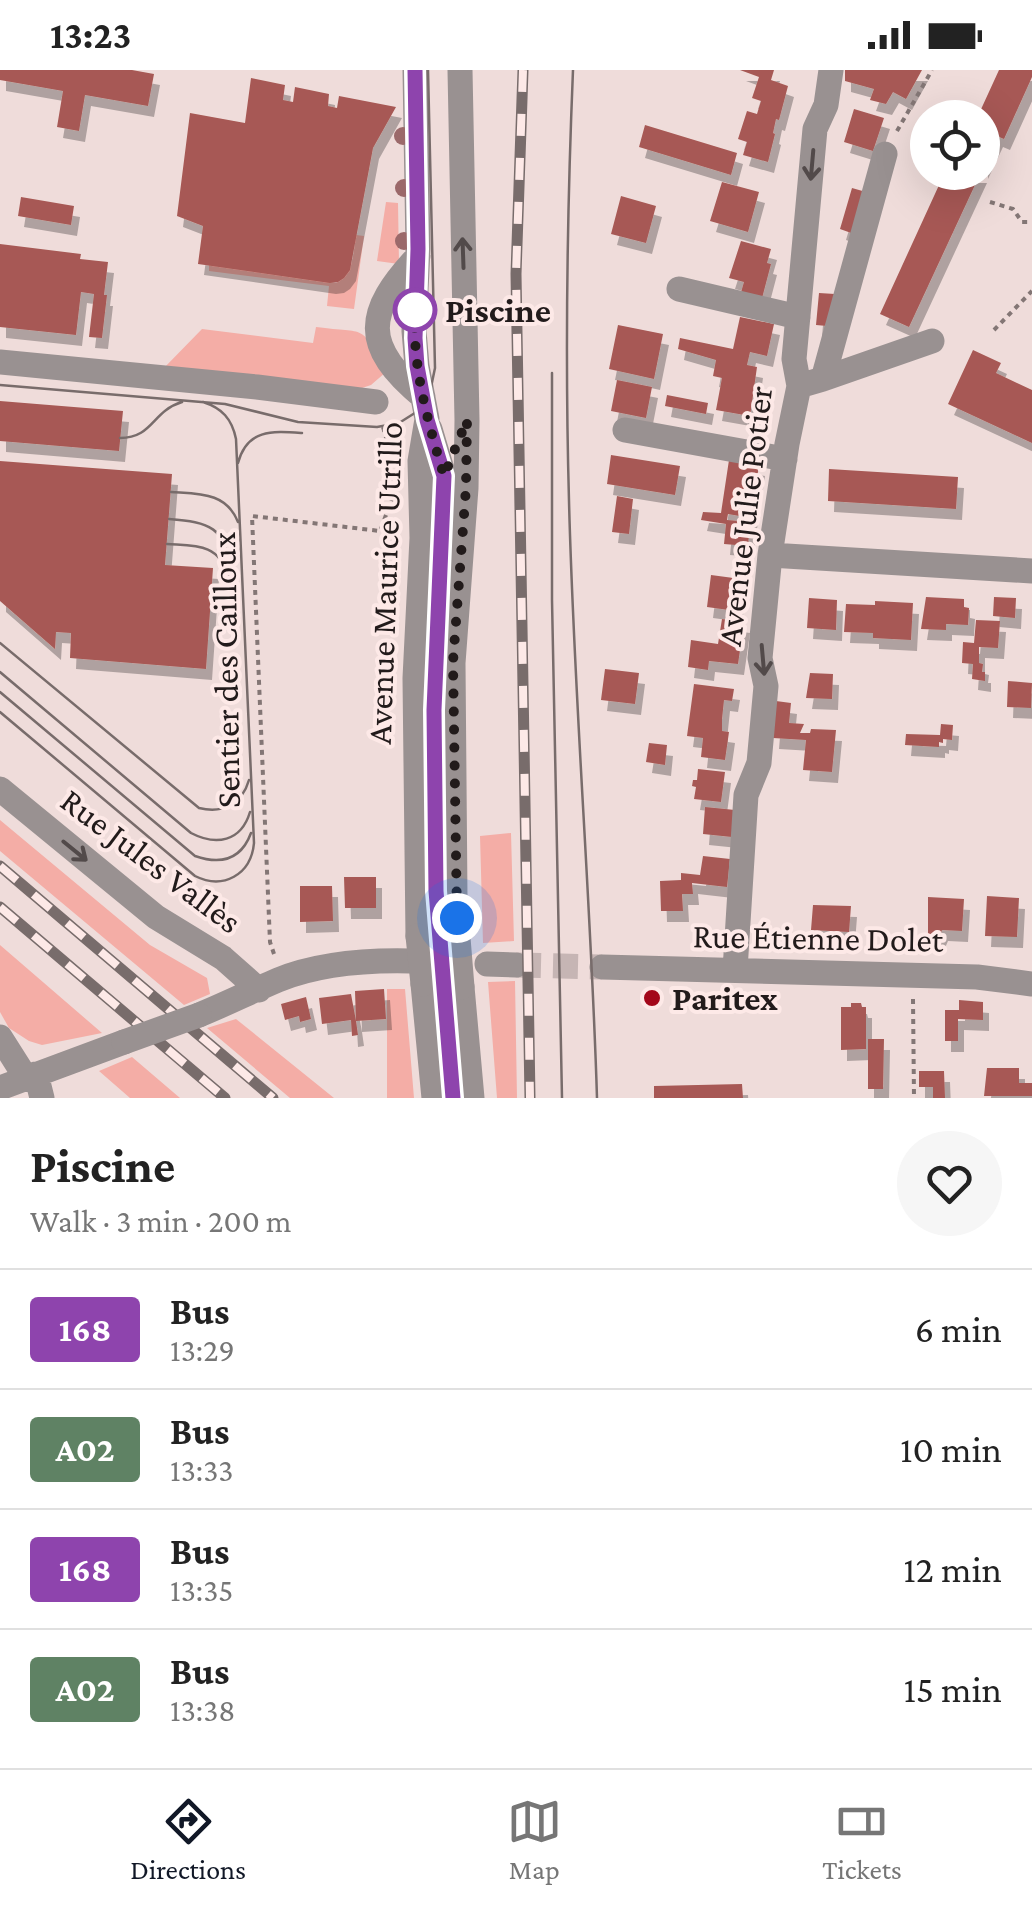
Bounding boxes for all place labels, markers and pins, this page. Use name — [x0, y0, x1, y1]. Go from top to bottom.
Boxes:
marker: Piscine — [394, 289, 436, 331]
place label: Piscine — [445, 291, 551, 330]
place label: Paritex — [672, 979, 778, 1018]
marker: Paritex — [641, 987, 663, 1009]

